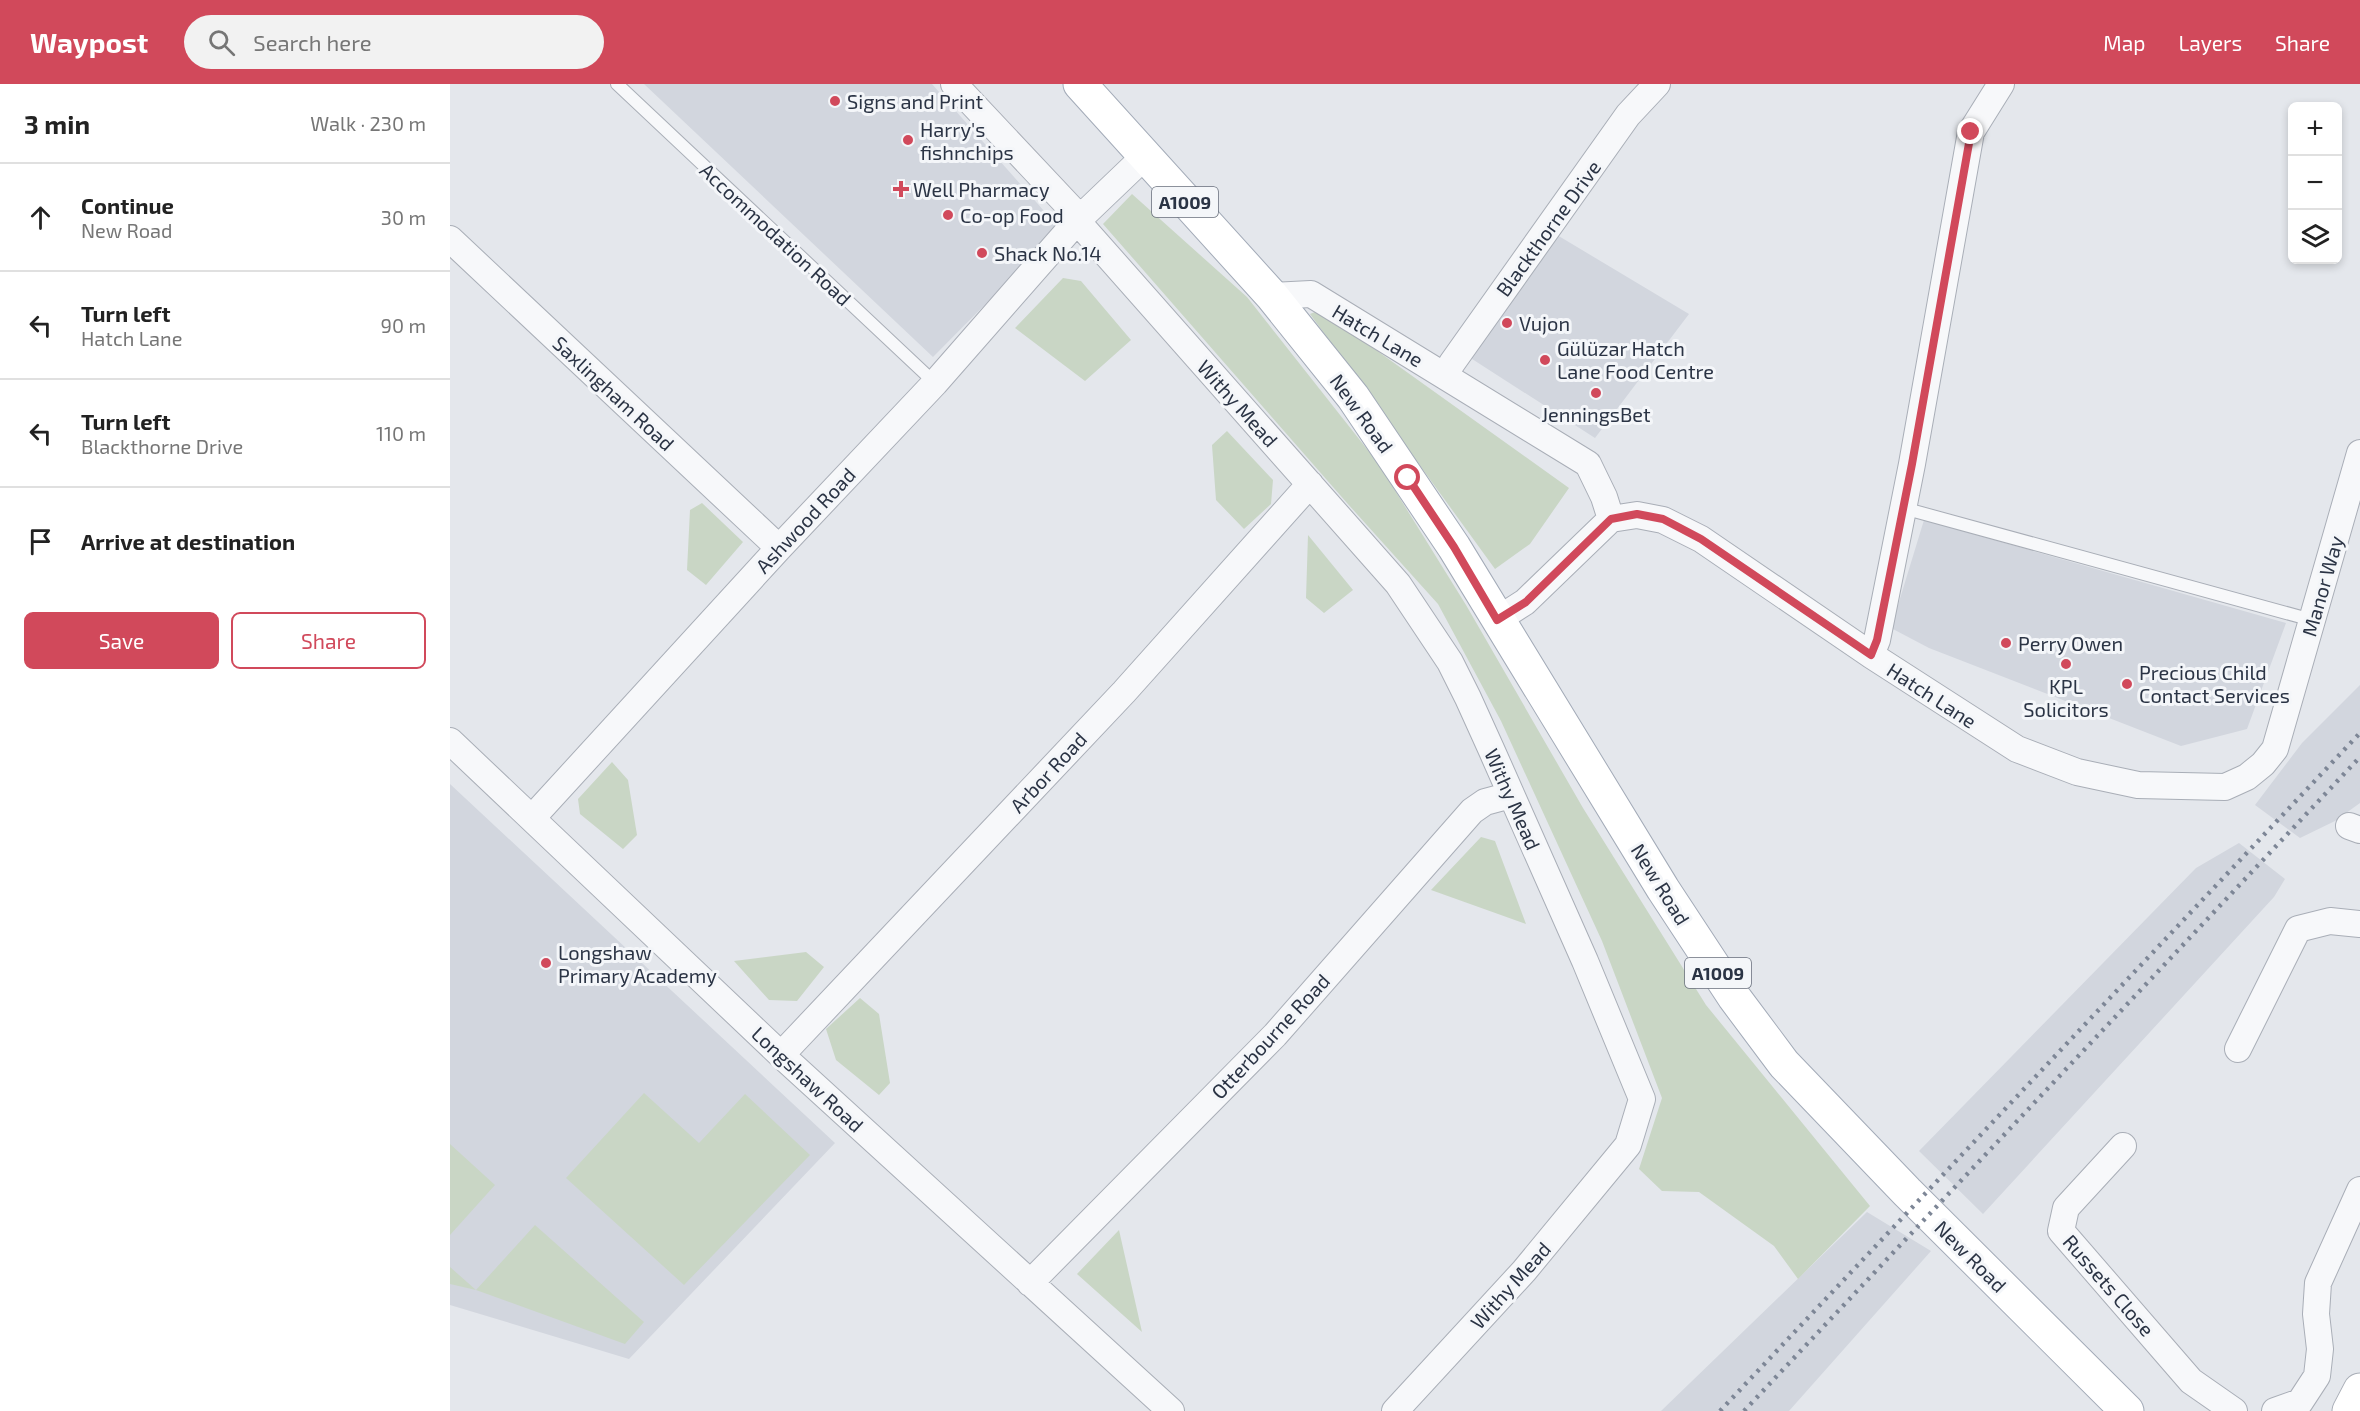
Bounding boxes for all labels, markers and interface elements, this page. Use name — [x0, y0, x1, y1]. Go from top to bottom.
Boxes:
search box — [184, 15, 604, 69]
text: Waypost — [30, 25, 148, 59]
icon: search — [205, 26, 238, 59]
text: Search here — [253, 29, 372, 55]
text: Map — [2103, 30, 2145, 55]
text: Layers — [2178, 30, 2242, 55]
text: Share — [2275, 30, 2330, 55]
place label: Signs and Print — [847, 89, 983, 113]
marker: Signs and Print — [828, 94, 842, 108]
map controls — [2288, 102, 2342, 264]
button: + — [2288, 102, 2342, 156]
text: 3 min — [24, 108, 90, 139]
text: Walk · 230 m — [310, 111, 426, 135]
place label: Harry's fishnchips — [920, 117, 1014, 164]
route end — [1957, 118, 1983, 144]
marker: Harry's fishnchips — [901, 133, 915, 147]
street label: Blackthorne Drive — [1491, 155, 1605, 301]
button: − — [2288, 156, 2342, 210]
street label: Accommodation Road — [695, 158, 857, 310]
place label: Well Pharmacy — [913, 177, 1050, 201]
marker: Well Pharmacy — [894, 182, 908, 196]
road number: A1009 — [1152, 187, 1218, 217]
text: Continue — [81, 192, 174, 218]
icon: ahead — [24, 201, 57, 234]
place label: Co-op Food — [960, 203, 1064, 227]
text: 30 m — [381, 205, 426, 229]
marker: Co-op Food — [941, 208, 955, 222]
button: layers — [2288, 210, 2342, 264]
text: New Road — [81, 218, 172, 242]
place label: Shack No.14 — [994, 241, 1101, 265]
marker: Shack No.14 — [975, 246, 989, 260]
street label: Hatch Lane — [1328, 299, 1428, 371]
text: Turn left — [81, 300, 170, 326]
icon: left — [24, 309, 57, 342]
place label: Vujon — [1519, 311, 1570, 335]
text: 90 m — [381, 313, 426, 337]
marker: Vujon — [1500, 316, 1514, 330]
text: Hatch Lane — [81, 326, 182, 350]
street label: Saxlingham Road — [548, 331, 680, 455]
place label: Gülüzar Hatch Lane Food Centre — [1557, 336, 1714, 383]
marker: Gülüzar Hatch Lane Food Centre — [1538, 353, 1552, 367]
street label: Withy Mead — [1193, 355, 1283, 451]
street label: New Road — [1325, 369, 1399, 457]
marker: JenningsBet — [1589, 386, 1603, 400]
place label: JenningsBet — [1541, 402, 1651, 426]
text: Turn left — [81, 408, 170, 434]
icon: left — [24, 417, 57, 450]
text: 110 m — [376, 421, 426, 445]
text: Blackthorne Drive — [81, 434, 243, 458]
street label: Ashwood Road — [750, 462, 860, 578]
route start — [1394, 464, 1420, 490]
icon: arrive — [24, 525, 57, 558]
text: Arrive at destination — [81, 528, 295, 554]
street label: Manor Way — [2296, 533, 2348, 639]
button: Save — [24, 612, 219, 669]
button: Share — [231, 612, 426, 669]
place label: Perry Owen — [2018, 631, 2123, 655]
marker: Perry Owen — [1999, 636, 2013, 650]
street label: Hatch Lane — [1883, 657, 1981, 733]
marker: KPL Solicitors — [2059, 657, 2073, 671]
place label: Precious Child Contact Services — [2139, 660, 2290, 707]
place label: KPL Solicitors — [2023, 674, 2109, 721]
marker: Precious Child Contact Services — [2120, 677, 2134, 691]
street label: Arbor Road — [1005, 727, 1091, 817]
street label: Withy Mead — [1480, 745, 1546, 853]
street label: New Road — [1627, 839, 1695, 929]
place label: Longshaw Primary Academy — [558, 940, 717, 987]
marker: Longshaw Primary Academy — [539, 956, 553, 970]
road number: A1009 — [1685, 958, 1751, 988]
street label: Otterbourne Road — [1206, 968, 1334, 1104]
street label: Longshaw Road — [747, 1021, 869, 1137]
street label: New Road — [1930, 1215, 2012, 1297]
street label: Russets Close — [2058, 1229, 2160, 1341]
street label: Withy Mead — [1465, 1237, 1555, 1333]

